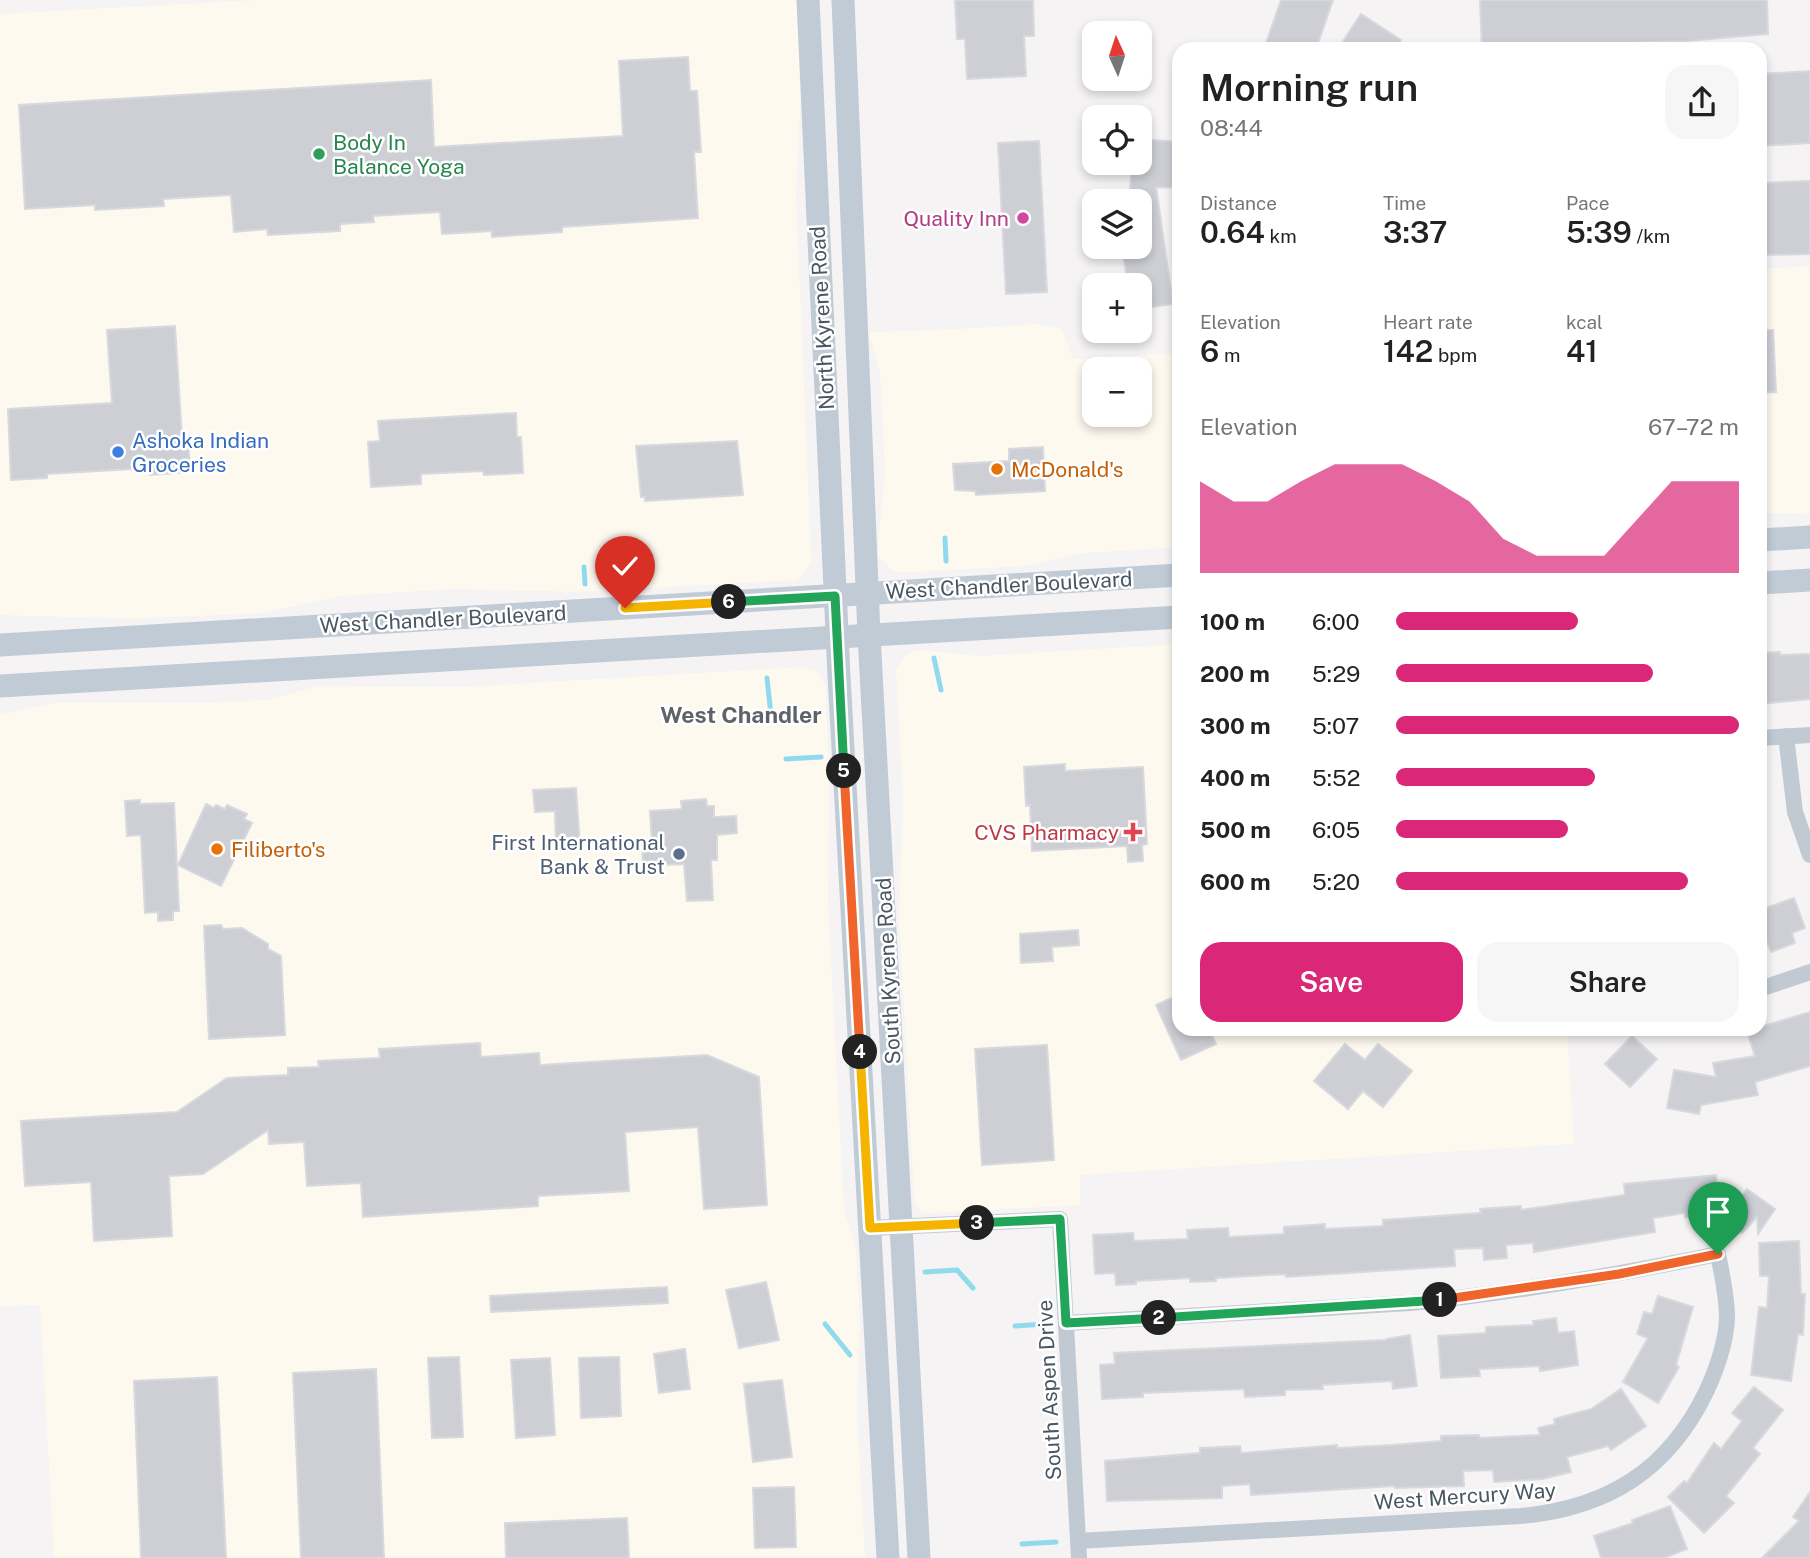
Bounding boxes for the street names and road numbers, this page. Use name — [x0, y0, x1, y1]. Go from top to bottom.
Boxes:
street label: North Kyrene Road — [805, 225, 839, 411]
street label: West Chandler Boulevard — [885, 566, 1133, 604]
street label: West Chandler Boulevard — [319, 600, 567, 638]
street label: South Kyrene Road — [871, 877, 905, 1065]
street label: South Aspen Drive — [1032, 1299, 1066, 1481]
street label: West Mercury Way — [1373, 1477, 1557, 1515]

